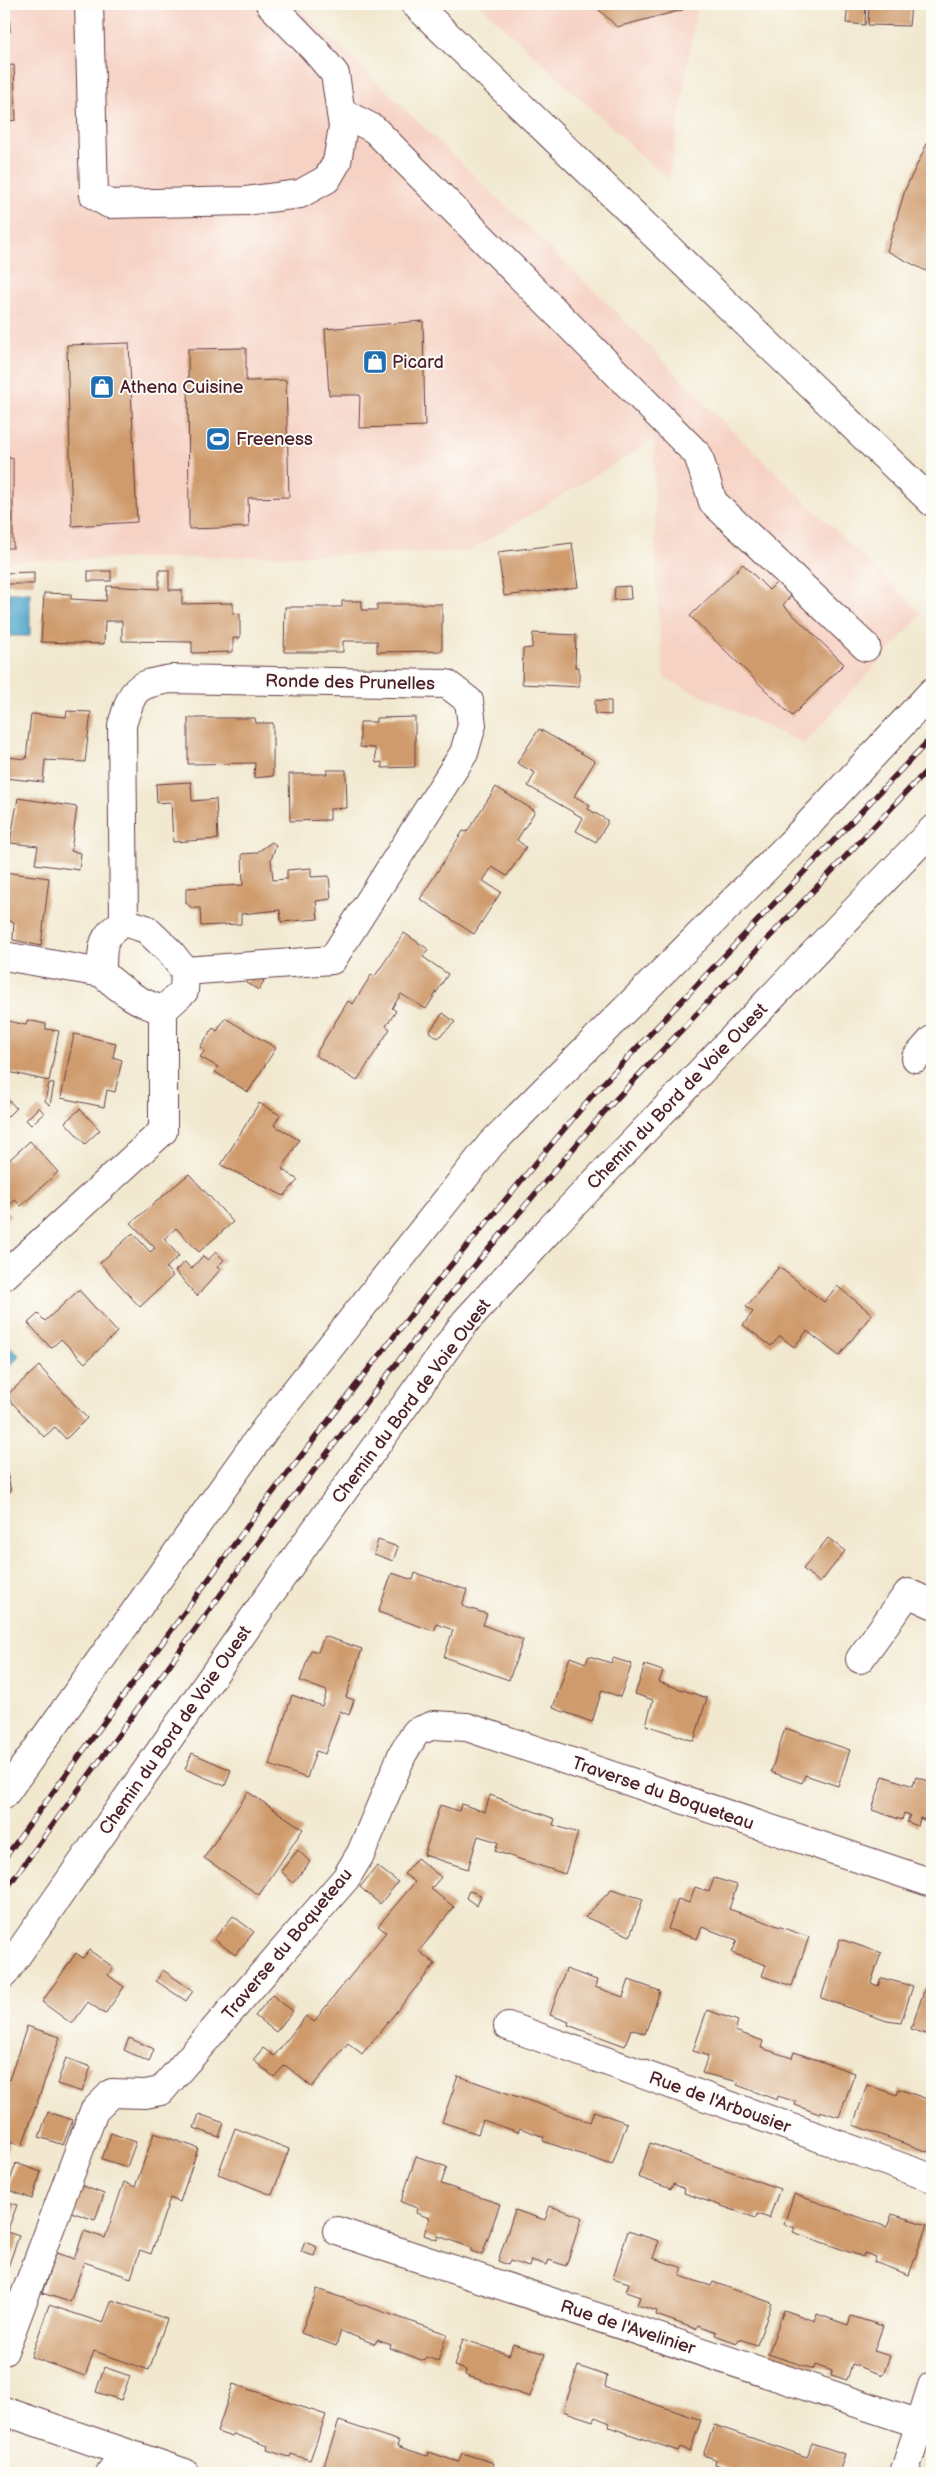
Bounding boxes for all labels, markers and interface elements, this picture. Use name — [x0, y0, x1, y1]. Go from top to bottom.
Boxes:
shop icon: Picard — [362, 349, 388, 375]
place label: Picard — [392, 352, 444, 373]
shop icon: Athena Cuisine — [89, 374, 115, 400]
place label: Athena Cuisine — [120, 377, 244, 398]
sports icon: Freeness — [205, 426, 231, 452]
place label: Freeness — [236, 429, 313, 450]
street label: Ronde des Prunelles — [265, 671, 435, 694]
street label: Chemin du Bord de Voie Ouest — [583, 999, 772, 1194]
street label: Chemin du Bord de Voie Ouest — [328, 1295, 495, 1508]
street label: Chemin du Bord de Voie Ouest — [95, 1621, 256, 1839]
street label: Traverse du Boqueteau — [569, 1752, 757, 1835]
street label: Traverse du Boqueteau — [218, 1864, 357, 2024]
street label: Rue de l'Arbousier — [646, 2067, 794, 2138]
street label: Rue de l'Avelinier — [558, 2296, 698, 2359]

